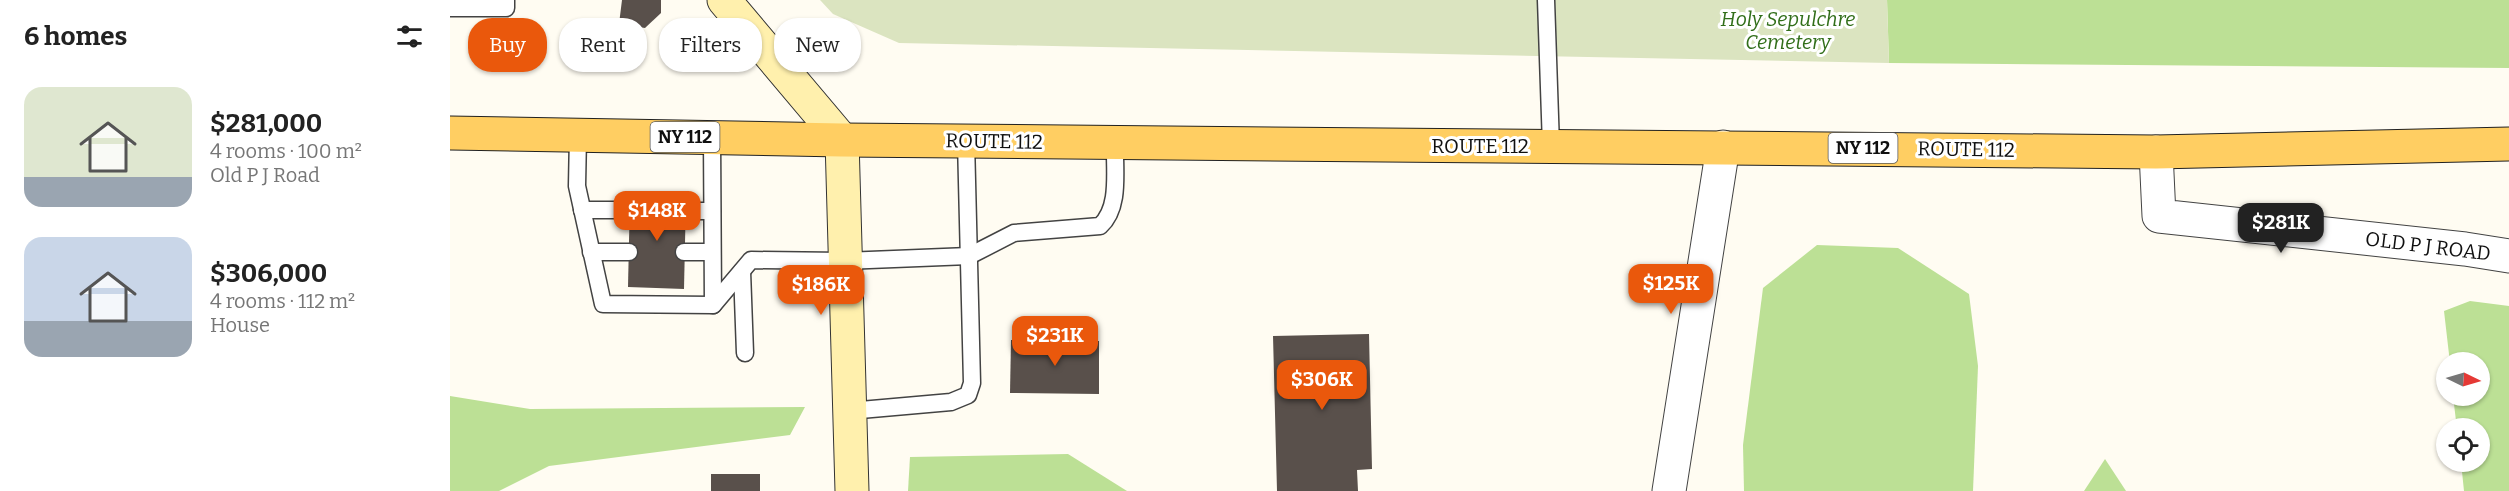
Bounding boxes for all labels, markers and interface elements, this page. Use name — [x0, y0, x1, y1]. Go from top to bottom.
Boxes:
park label: Holy Sepulchre Cemetery — [1721, 7, 1855, 54]
chip: Buy — [468, 18, 547, 72]
chip: Rent — [559, 18, 647, 72]
chip: Filters — [659, 18, 762, 72]
chip: New — [774, 18, 861, 72]
icon: filters — [393, 20, 426, 53]
text: 6 homes — [24, 21, 127, 52]
text: $281,000 — [210, 108, 322, 139]
icon: home — [72, 111, 144, 183]
road number: NY 112 — [650, 122, 720, 152]
street label: ROUTE 112 — [945, 128, 1043, 154]
road number: NY 112 — [1828, 133, 1898, 163]
street label: ROUTE 112 — [1431, 134, 1529, 158]
street label: ROUTE 112 — [1917, 136, 2015, 162]
text: 4 rooms · 100 m² — [210, 139, 362, 163]
text: Old P J Road — [210, 163, 320, 187]
pin: $148K — [615, 191, 699, 242]
text: $148K — [628, 198, 686, 222]
pin: $281K — [2239, 203, 2323, 254]
text: $281K — [2252, 210, 2310, 234]
street label: OLD P J ROAD — [2364, 226, 2492, 266]
text: $306,000 — [210, 258, 327, 289]
icon: home — [72, 261, 144, 333]
pin: $125K — [1629, 264, 1713, 315]
pin: $186K — [779, 265, 863, 316]
text: $125K — [1642, 271, 1700, 295]
text: $186K — [792, 272, 850, 296]
text: 4 rooms · 112 m² — [210, 289, 355, 313]
text: House — [210, 313, 270, 337]
pin: $231K — [1013, 316, 1097, 367]
text: $231K — [1026, 323, 1084, 347]
north arrow — [2436, 352, 2490, 406]
map controls — [2436, 352, 2490, 472]
pin: $306K — [1280, 360, 1364, 411]
text: $306K — [1291, 367, 1353, 391]
button: locate — [2436, 418, 2490, 472]

